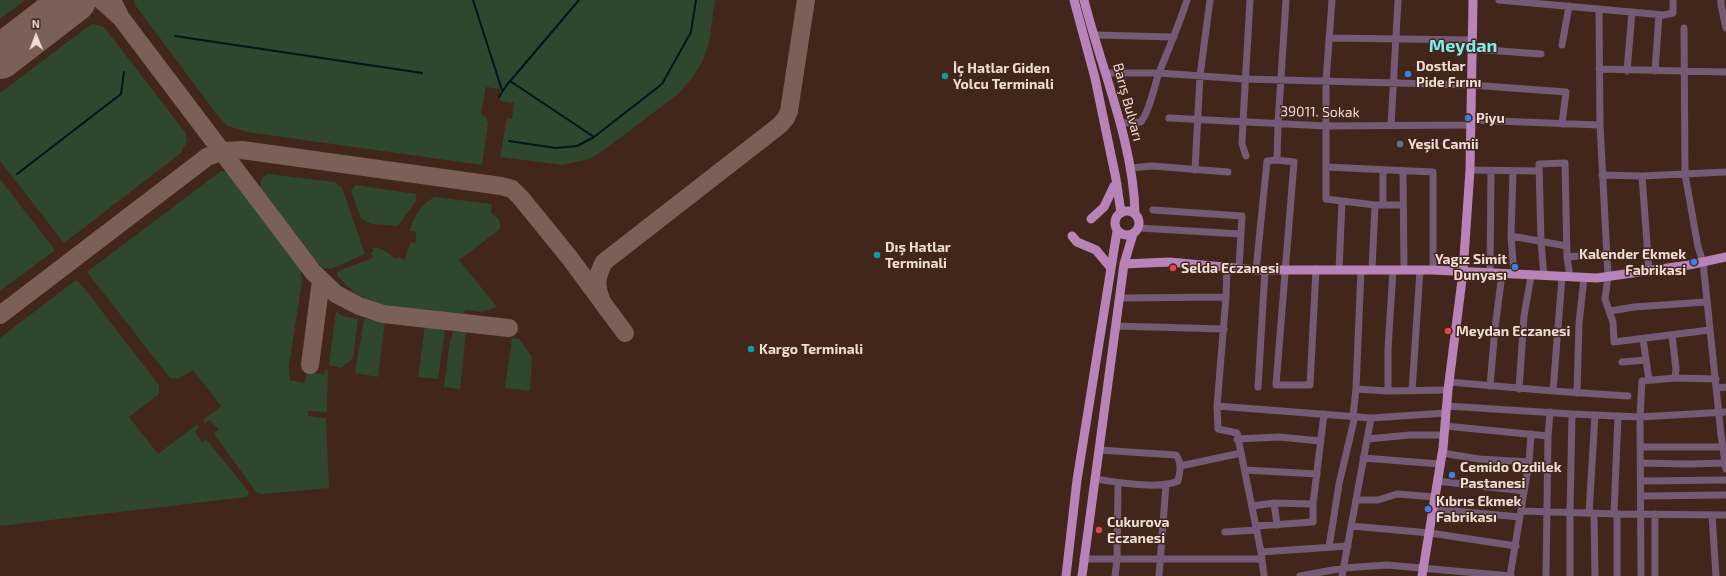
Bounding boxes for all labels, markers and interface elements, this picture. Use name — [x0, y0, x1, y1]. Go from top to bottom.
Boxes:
north arrow — [16, 16, 56, 56]
text: N — [32, 17, 40, 30]
district label: Meydan — [1429, 35, 1497, 57]
place label: Dostlar Pide Fırını — [1416, 58, 1481, 90]
place label: İç Hatlar Giden Yolcu Terminali — [953, 60, 1054, 92]
street label: Barış Bulvarı — [1109, 61, 1147, 143]
marker: Dostlar Pide Fırını — [1403, 69, 1413, 79]
marker: İç Hatlar Giden Yolcu Terminali — [940, 71, 950, 81]
street label: 39011. Sokak — [1280, 103, 1360, 121]
place label: Piyu — [1476, 110, 1505, 126]
marker: Piyu — [1463, 113, 1473, 123]
place label: Yeşil Camii — [1408, 136, 1479, 152]
marker: Yeşil Camii — [1395, 139, 1405, 149]
place label: Dış Hatlar Terminali — [885, 239, 951, 272]
place label: Kalender Ekmek Fabrikasi — [1579, 246, 1686, 278]
marker: Dış Hatlar Terminali — [872, 250, 882, 260]
place label: Yagız Simit Dunyası — [1435, 251, 1507, 284]
marker: Kalender Ekmek Fabrikasi — [1689, 257, 1699, 267]
place label: Selda Eczanesi — [1181, 260, 1279, 276]
marker: Yagız Simit Dunyası — [1510, 262, 1520, 272]
marker: Selda Eczanesi — [1168, 263, 1178, 273]
place label: Meydan Eczanesi — [1456, 323, 1570, 339]
marker: Meydan Eczanesi — [1443, 326, 1453, 336]
place label: Kargo Terminali — [759, 341, 863, 357]
marker: Kargo Terminali — [746, 344, 756, 354]
place label: Cemido Ozdilek Pastanesi — [1460, 459, 1561, 492]
marker: Cemido Ozdilek Pastanesi — [1447, 470, 1457, 480]
place label: Kıbrıs Ekmek Fabrikası — [1436, 493, 1521, 526]
marker: Kıbrıs Ekmek Fabrikası — [1423, 504, 1433, 514]
place label: Cukurova Eczanesi — [1107, 514, 1169, 546]
marker: Cukurova Eczanesi — [1094, 525, 1104, 535]

